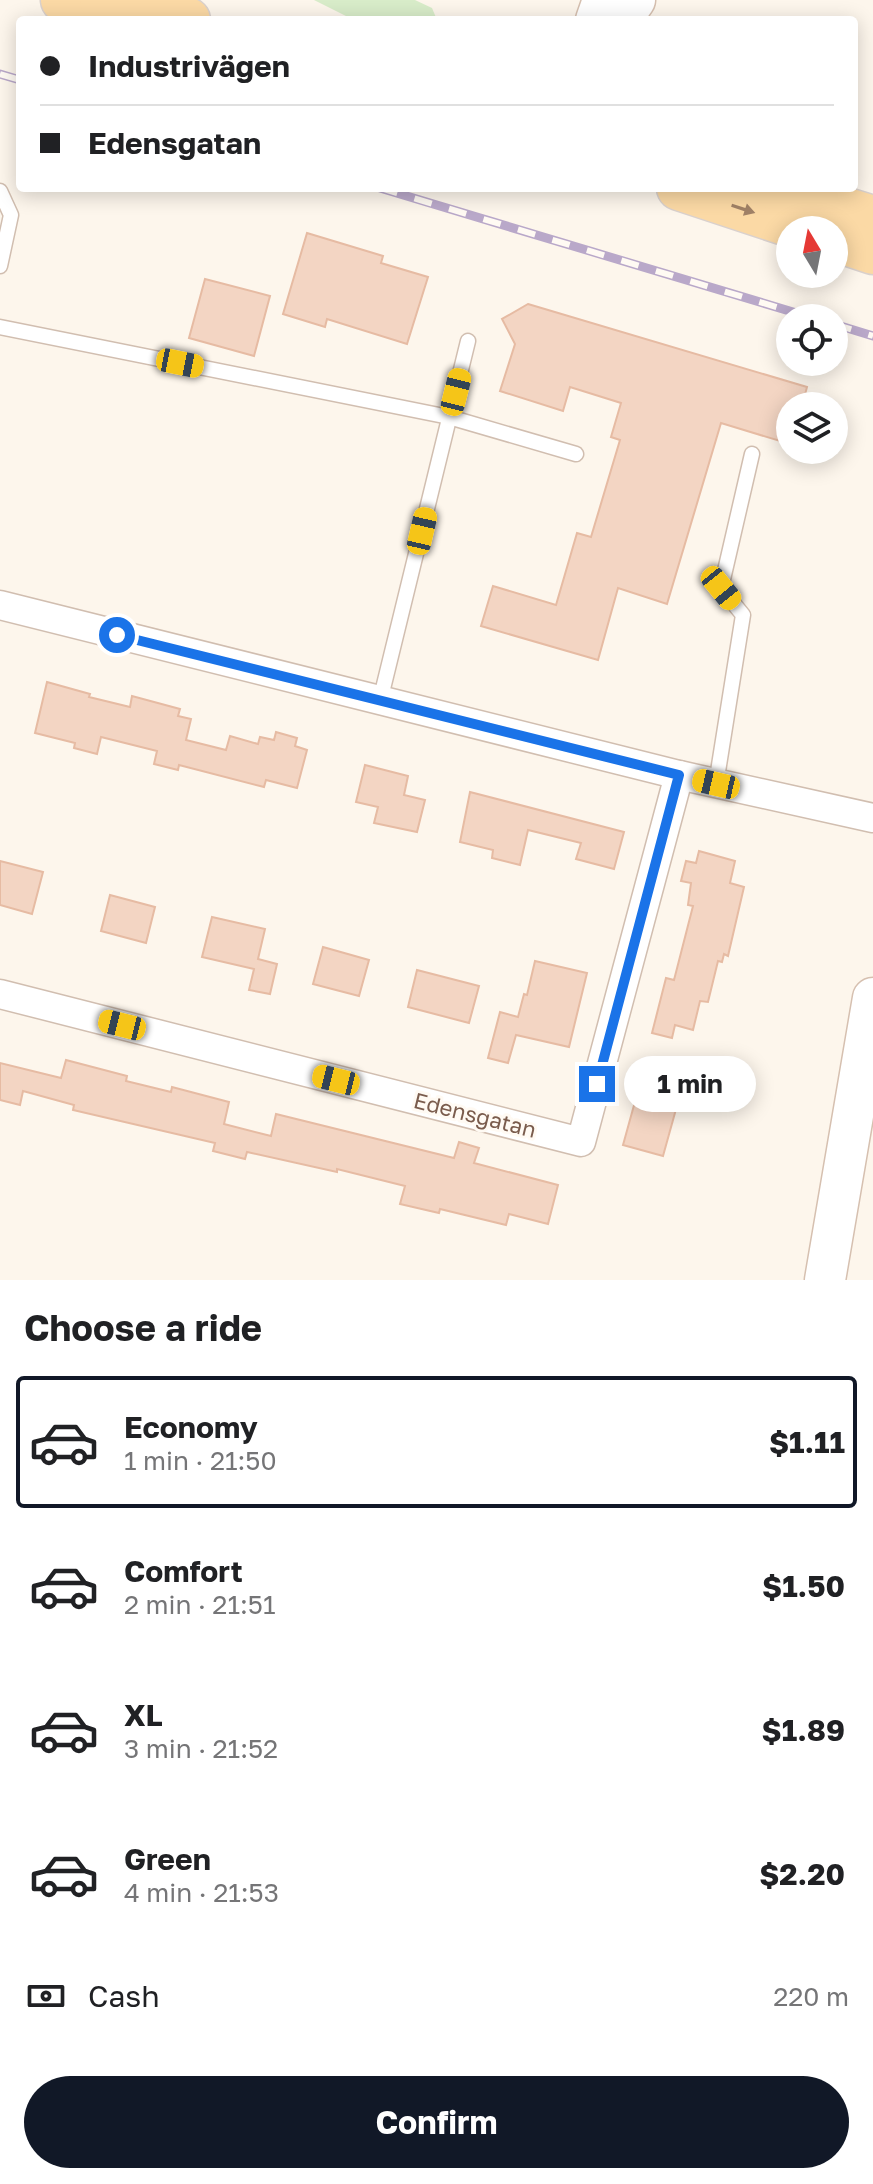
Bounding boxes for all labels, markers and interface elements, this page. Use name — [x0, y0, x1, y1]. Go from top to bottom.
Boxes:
text: Industrivägen — [88, 48, 290, 84]
text: Edensgatan — [88, 125, 261, 161]
one-way arrow — [731, 203, 755, 216]
north arrow — [776, 216, 848, 288]
map controls — [776, 216, 848, 464]
button: locate — [776, 304, 848, 376]
car — [154, 347, 206, 379]
car — [439, 366, 473, 418]
button: layers — [776, 392, 848, 464]
car — [405, 505, 439, 557]
car — [697, 562, 745, 614]
route start — [99, 617, 135, 653]
car — [690, 767, 742, 801]
car — [96, 1008, 148, 1042]
callout: 1 min — [625, 1056, 757, 1112]
car — [310, 1063, 362, 1097]
route end — [579, 1066, 615, 1102]
text: 1 min — [657, 1068, 723, 1099]
street label: Edensgatan — [411, 1086, 539, 1143]
text: Choose a ride — [24, 1306, 262, 1349]
icon: car — [28, 1406, 100, 1478]
text: Economy — [124, 1409, 258, 1445]
text: $1.11 — [769, 1424, 845, 1460]
text: 1 min · 21:50 — [124, 1445, 277, 1476]
icon: car — [28, 1550, 100, 1622]
text: Comfort — [124, 1553, 243, 1589]
text: $1.50 — [762, 1568, 845, 1604]
text: 2 min · 21:51 — [124, 1589, 276, 1620]
icon: car — [28, 1694, 100, 1766]
text: XL — [124, 1697, 163, 1733]
text: $1.89 — [762, 1712, 845, 1748]
text: 3 min · 21:52 — [124, 1733, 278, 1764]
icon: car — [28, 1838, 100, 1910]
text: Green — [124, 1841, 211, 1877]
text: $2.20 — [759, 1856, 845, 1892]
text: 4 min · 21:53 — [124, 1877, 279, 1908]
icon: cash — [24, 1974, 68, 2018]
text: Cash — [88, 1978, 160, 2014]
text: 220 m — [773, 1981, 849, 2012]
button: Confirm — [24, 2076, 849, 2168]

